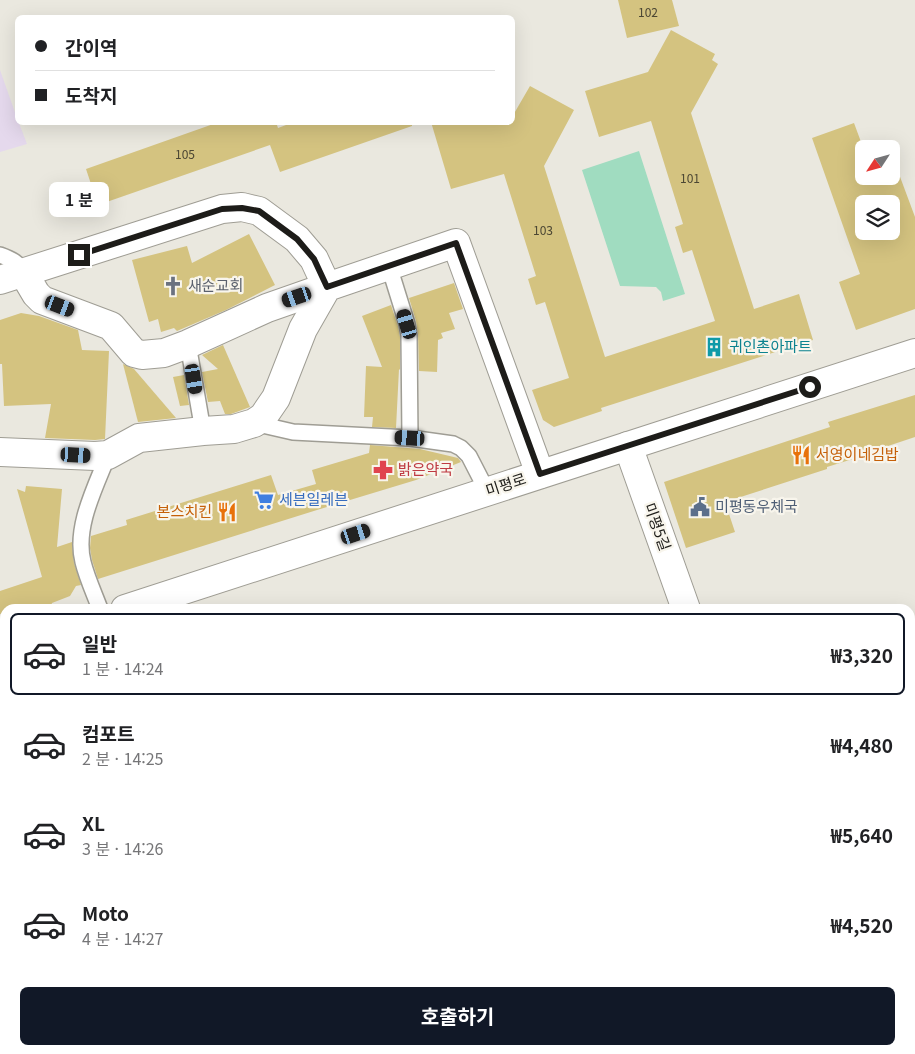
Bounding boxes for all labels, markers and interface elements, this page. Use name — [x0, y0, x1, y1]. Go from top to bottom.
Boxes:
house number: 102 — [638, 3, 658, 20]
text: 간이역 — [65, 33, 117, 60]
text: 도착지 — [65, 81, 117, 108]
north arrow — [855, 140, 900, 185]
map controls — [855, 140, 900, 240]
house number: 105 — [175, 145, 195, 162]
house number: 101 — [680, 169, 700, 186]
callout: 1 분 — [49, 182, 109, 218]
text: 1 분 — [65, 187, 93, 211]
button: layers — [855, 195, 900, 240]
house number: 103 — [533, 221, 553, 238]
route end — [68, 244, 90, 266]
place label: 새순교회 — [188, 274, 243, 295]
church icon: 새순교회 — [162, 275, 184, 297]
car — [280, 285, 313, 309]
car — [43, 294, 76, 318]
car — [395, 307, 418, 341]
place label: 귀인촌아파트 — [729, 335, 812, 356]
building icon: 귀인촌아파트 — [703, 336, 725, 358]
car — [184, 363, 203, 395]
route start — [799, 376, 821, 398]
car — [394, 430, 425, 446]
place label: 서영이네김밥 — [816, 443, 899, 464]
restaurant icon: 서영이네김밥 — [790, 444, 812, 466]
car — [60, 447, 91, 463]
place label: 밝은약국 — [398, 458, 453, 479]
pharmacy icon: 밝은약국 — [372, 459, 394, 481]
street label: 미평로 — [483, 467, 528, 500]
place label: 세븐일레븐 — [279, 488, 348, 509]
supermarket icon: 세븐일레븐 — [253, 489, 275, 511]
place label: 미평동우체국 — [715, 495, 798, 516]
public building icon: 미평동우체국 — [689, 496, 711, 518]
place label: 본스치킨 — [157, 500, 212, 521]
street label: 미평5길 — [640, 500, 677, 553]
restaurant icon: 본스치킨 — [216, 501, 238, 523]
car — [339, 522, 372, 546]
text: 일반 — [82, 629, 117, 656]
icon: car — [22, 632, 67, 677]
text: ₩3,320 — [831, 641, 893, 668]
text: 1 분 · 14:24 — [82, 656, 164, 680]
text: 컴포트 — [82, 719, 134, 746]
icon: car — [22, 722, 67, 767]
text: ₩4,480 — [831, 731, 893, 758]
text: 2 분 · 14:25 — [82, 746, 164, 770]
text: XL — [82, 809, 105, 836]
icon: car — [22, 812, 67, 857]
text: ₩5,640 — [831, 821, 893, 848]
text: 3 분 · 14:26 — [82, 836, 164, 860]
text: Moto — [82, 899, 129, 926]
icon: car — [22, 902, 67, 947]
text: ₩4,520 — [831, 911, 893, 938]
text: 4 분 · 14:27 — [82, 926, 164, 950]
button: 호출하기 — [20, 987, 895, 1045]

